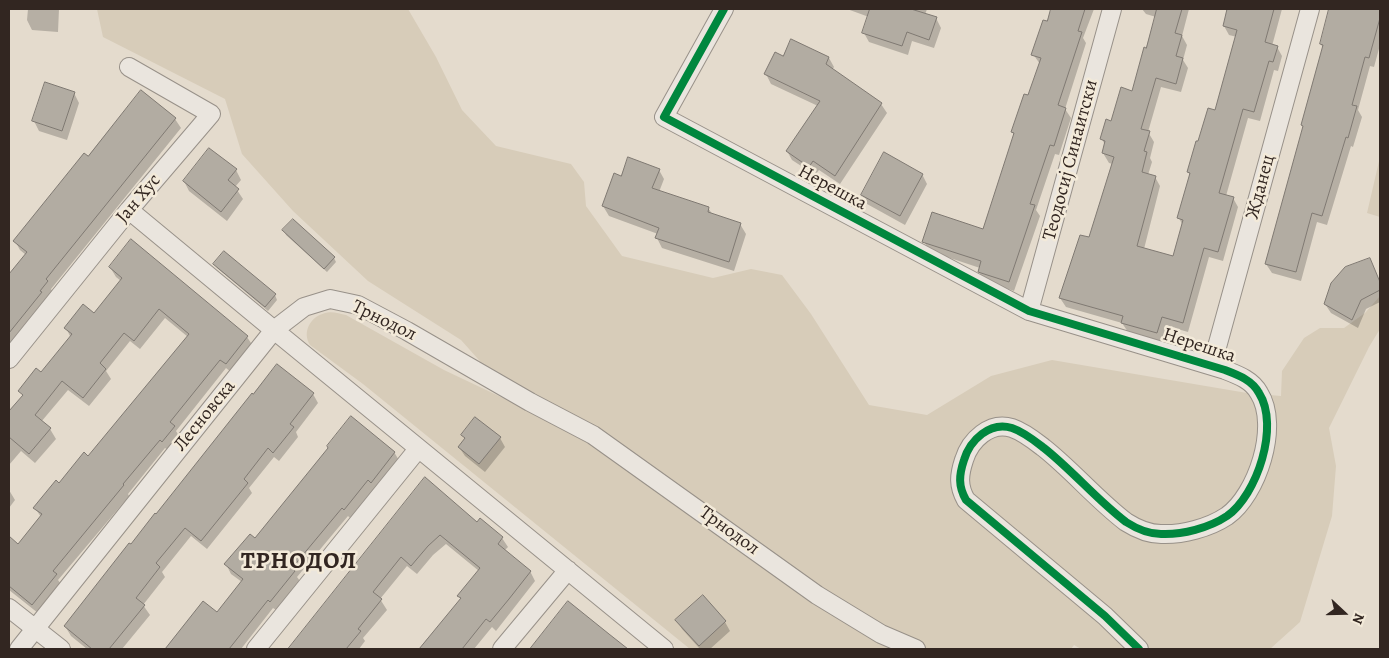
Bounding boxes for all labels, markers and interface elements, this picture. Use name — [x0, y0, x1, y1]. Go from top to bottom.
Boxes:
street label: Теодосиј Синаитски — [1039, 77, 1103, 243]
street label: Жданец — [1241, 152, 1281, 222]
street label: Нерешка — [794, 160, 870, 216]
street label: Јан Хус — [112, 170, 166, 228]
street label: Трнодол — [348, 296, 420, 346]
street label: Нерешка — [1160, 324, 1238, 368]
street label: Лесновска — [169, 376, 241, 456]
street label: Трнодол — [694, 502, 764, 560]
district label: ТРНОДОЛ — [240, 548, 358, 576]
north arrow — [1319, 588, 1369, 638]
text: N — [1348, 610, 1369, 627]

